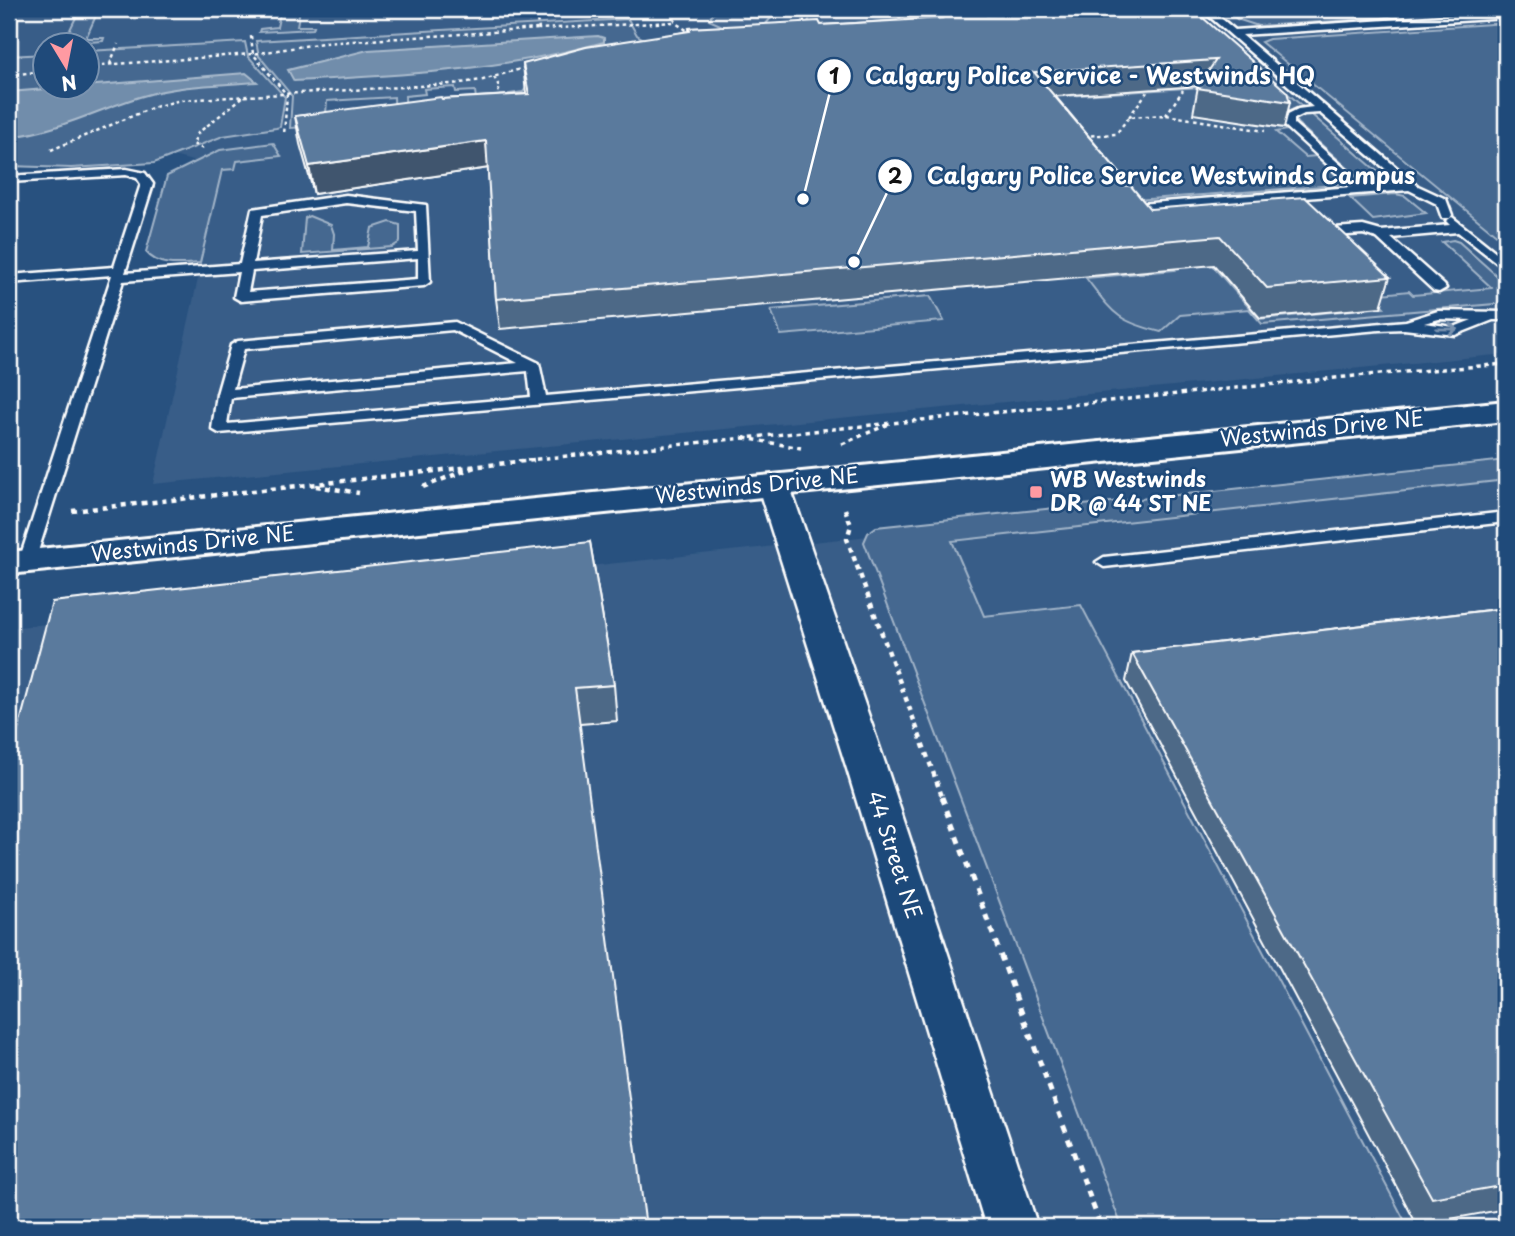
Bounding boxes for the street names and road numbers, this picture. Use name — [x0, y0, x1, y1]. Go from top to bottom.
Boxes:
street label: Westwinds Drive NE — [1218, 400, 1425, 454]
street label: Westwinds Drive NE — [653, 457, 860, 511]
street label: Westwinds Drive NE — [89, 515, 296, 569]
street label: 44 Street NE — [860, 786, 932, 922]

